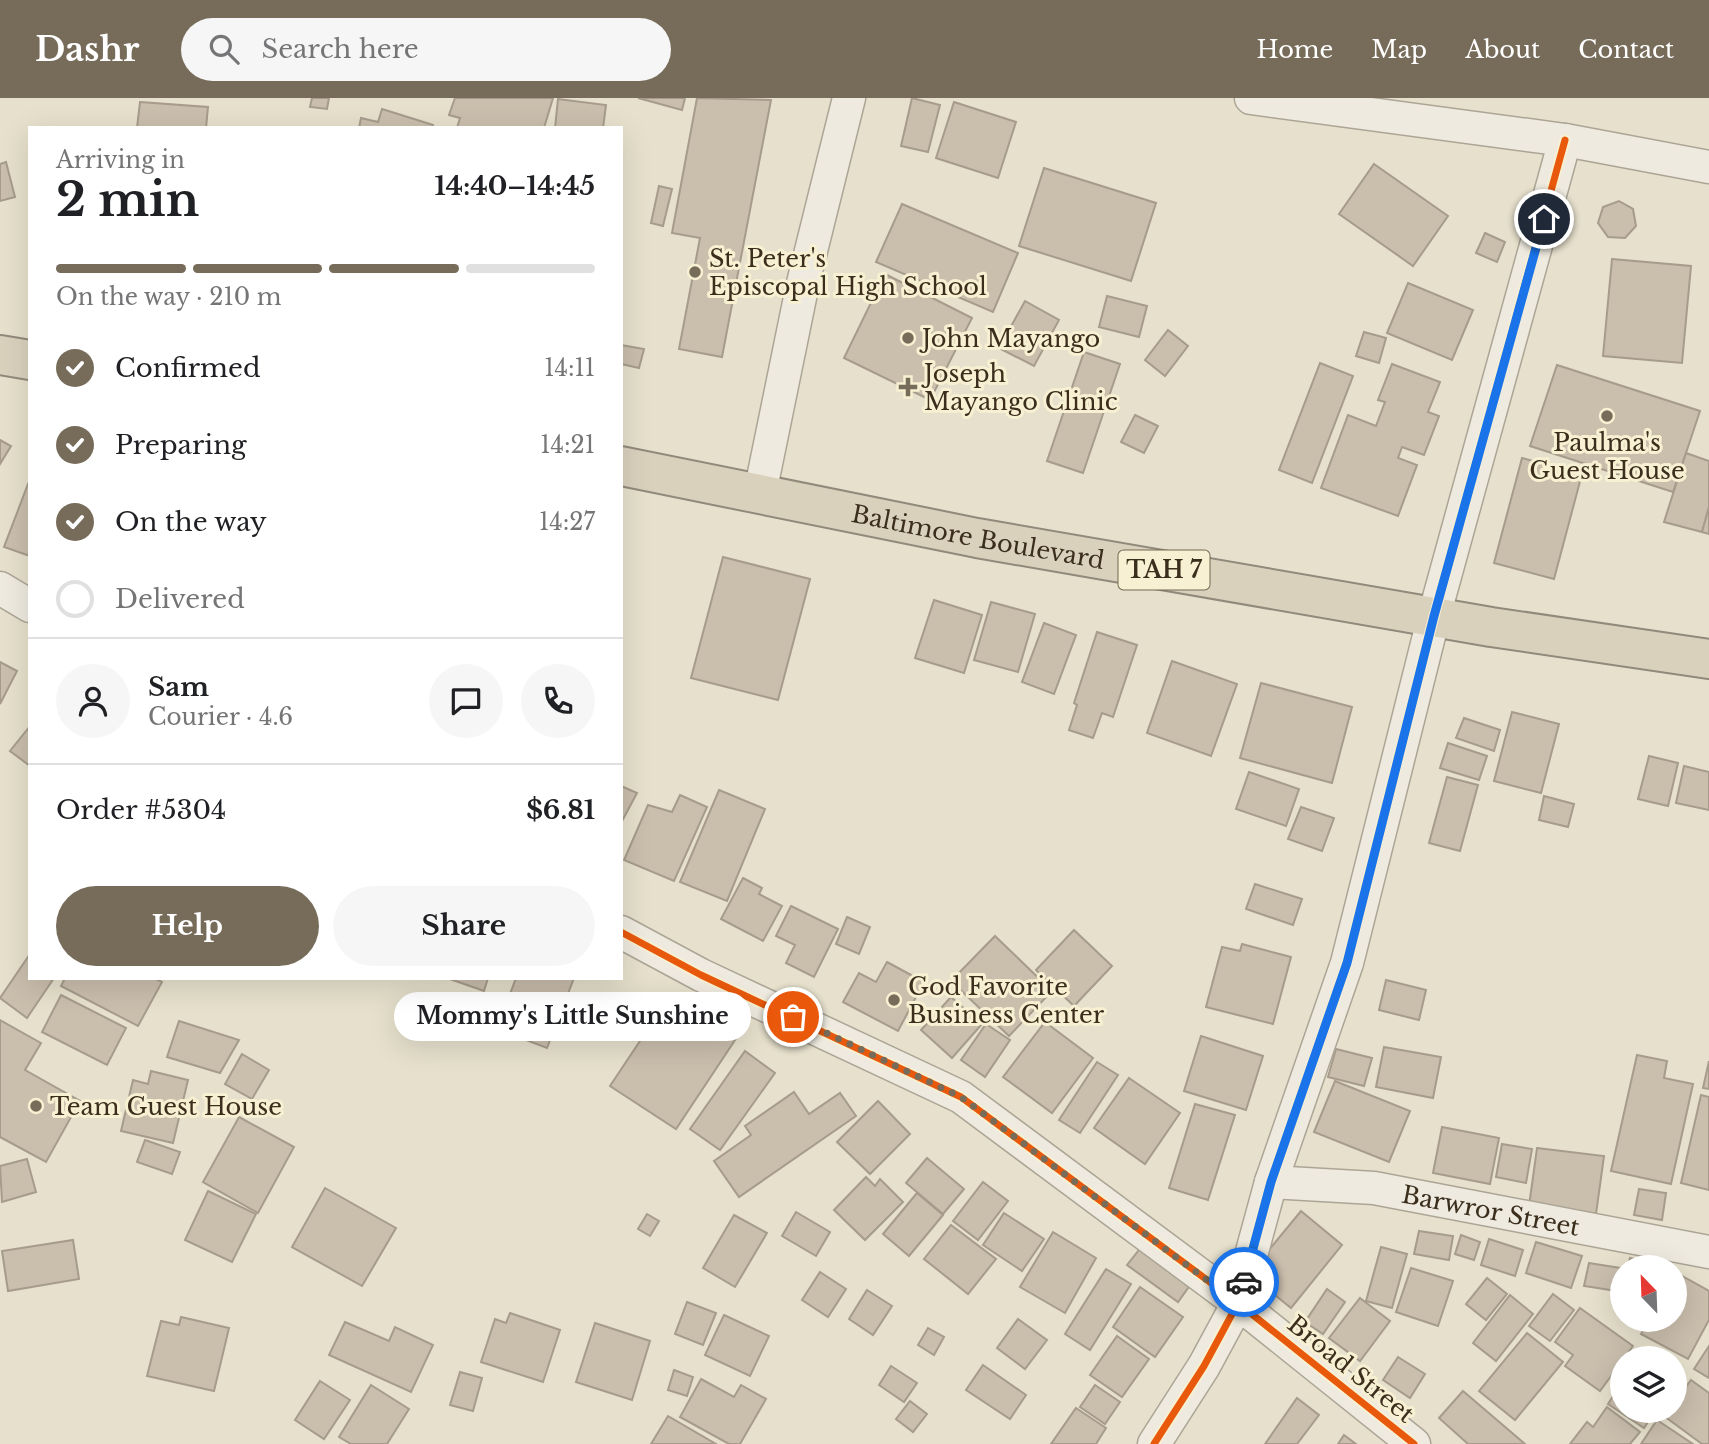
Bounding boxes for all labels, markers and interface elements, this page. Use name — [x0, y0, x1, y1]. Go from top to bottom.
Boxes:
search box — [181, 18, 671, 81]
text: Dashr — [35, 29, 139, 70]
icon: search — [205, 30, 243, 68]
text: Search here — [261, 33, 419, 65]
text: Home — [1257, 35, 1333, 64]
text: Map — [1371, 35, 1427, 64]
text: About — [1465, 35, 1540, 64]
text: Contact — [1578, 35, 1674, 64]
text: Arriving in — [56, 146, 185, 174]
text: 14:40–14:45 — [434, 170, 595, 202]
text: 2 min — [56, 171, 199, 228]
pin — [1514, 189, 1574, 249]
icon: home — [1525, 200, 1563, 238]
place label: St. Peter's Episcopal High School — [709, 244, 987, 301]
marker: St. Peter's Episcopal High School — [687, 264, 703, 280]
text: On the way · 210 m — [56, 283, 281, 311]
place label: John Mayango — [919, 324, 1100, 353]
marker: John Mayango — [900, 330, 916, 346]
icon: check — [56, 349, 94, 387]
text: Confirmed — [115, 352, 260, 384]
text: 14:11 — [544, 354, 595, 382]
place label: Joseph Mayango Clinic — [921, 359, 1118, 416]
marker: Joseph Mayango Clinic — [898, 377, 918, 397]
marker: Paulma's Guest House — [1599, 408, 1615, 424]
icon: check — [56, 426, 94, 464]
place label: Paulma's Guest House — [1529, 428, 1685, 485]
text: Preparing — [115, 429, 247, 461]
text: 14:21 — [540, 431, 595, 459]
street label: Baltimore Boulevard — [849, 498, 1107, 574]
icon: check — [56, 503, 94, 541]
text: On the way — [115, 506, 267, 538]
text: 14:27 — [539, 508, 595, 536]
road number: TAH 7 — [1118, 550, 1210, 590]
text: Delivered — [115, 583, 245, 615]
button: person — [56, 664, 130, 738]
button: chat — [429, 664, 503, 738]
button: phone — [521, 664, 595, 738]
text: Sam — [148, 671, 209, 703]
text: Courier · 4.6 — [148, 703, 293, 731]
text: Order #5304 — [56, 794, 226, 826]
text: $6.81 — [526, 794, 595, 826]
button: Help — [56, 886, 319, 966]
button: Share — [333, 886, 595, 966]
place label: God Favorite Business Center — [908, 972, 1105, 1029]
pin — [763, 987, 823, 1047]
callout: Mommy's Little Sunshine — [394, 992, 751, 1042]
marker: God Favorite Business Center — [886, 992, 902, 1008]
icon: bag — [774, 998, 812, 1036]
text: Mommy's Little Sunshine — [416, 1002, 729, 1030]
place label: Team Guest House — [50, 1092, 282, 1121]
marker: Team Guest House — [28, 1098, 44, 1114]
street label: Barwror Street — [1399, 1179, 1582, 1241]
courier — [1209, 1247, 1279, 1317]
north arrow — [1610, 1255, 1687, 1332]
map controls — [1610, 1255, 1687, 1423]
icon: car — [1225, 1263, 1263, 1301]
street label: Broad Street — [1282, 1309, 1420, 1429]
button: layers — [1610, 1346, 1687, 1423]

